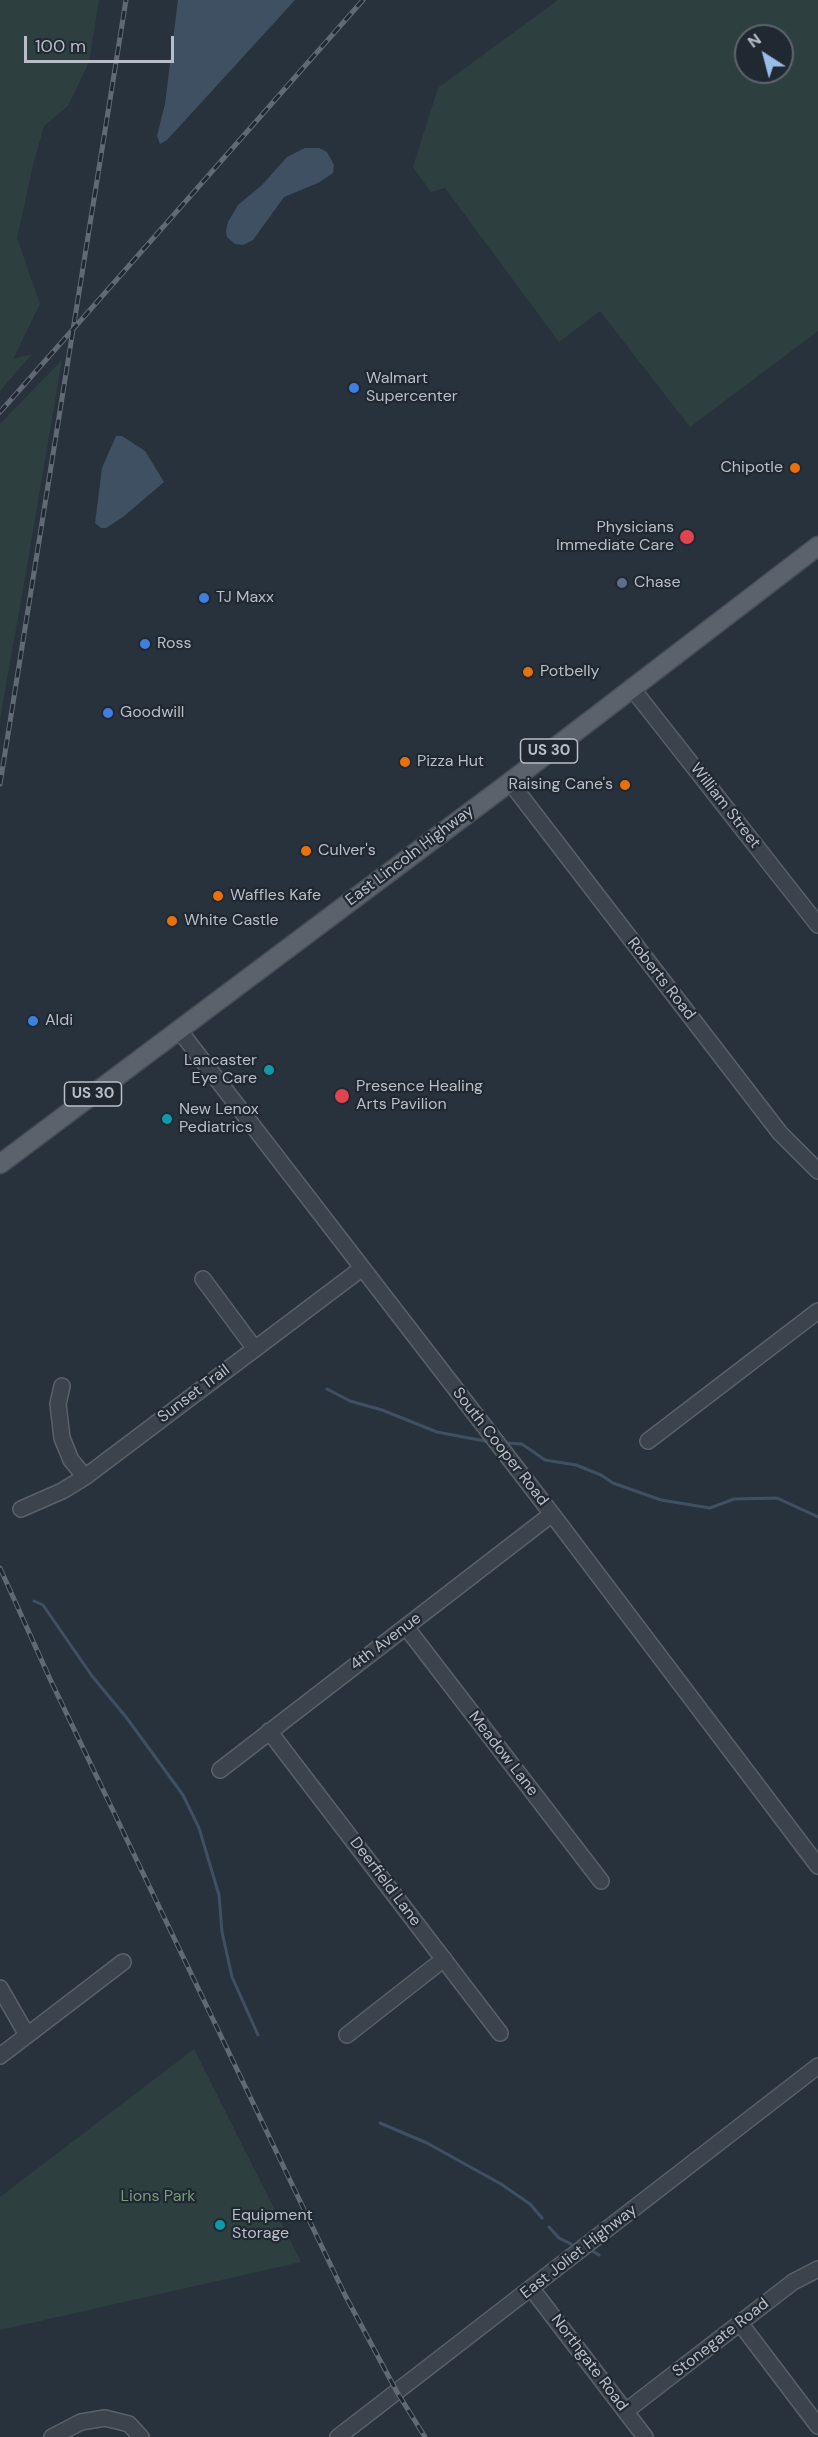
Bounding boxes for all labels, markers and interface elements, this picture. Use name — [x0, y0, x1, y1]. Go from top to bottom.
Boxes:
scale bar — [27, 24, 177, 62]
north arrow — [734, 24, 794, 84]
text: N — [743, 29, 765, 53]
text: 100 m — [35, 34, 86, 58]
place label: Walmart Supercenter — [366, 369, 458, 407]
marker: Walmart Supercenter — [347, 381, 361, 395]
place label: Chipotle — [720, 458, 783, 478]
marker: Chipotle — [788, 461, 802, 475]
place label: Physicians Immediate Care — [556, 518, 674, 556]
marker: Physicians Immediate Care — [678, 528, 696, 546]
place label: Chase — [634, 573, 680, 593]
marker: Chase — [615, 576, 629, 590]
place label: TJ Maxx — [216, 588, 274, 608]
marker: TJ Maxx — [197, 591, 211, 605]
place label: Ross — [157, 634, 192, 654]
marker: Ross — [138, 637, 152, 651]
place label: Potbelly — [540, 662, 599, 682]
marker: Potbelly — [521, 665, 535, 679]
place label: Goodwill — [120, 703, 184, 723]
marker: Goodwill — [101, 706, 115, 720]
road number: US 30 — [520, 739, 578, 763]
place label: Pizza Hut — [417, 752, 484, 772]
marker: Pizza Hut — [398, 755, 412, 769]
street label: William Street — [686, 760, 764, 852]
place label: Raising Cane's — [509, 775, 613, 795]
marker: Raising Cane's — [618, 778, 632, 792]
street label: East Lincoln Highway — [342, 802, 478, 910]
place label: Culver's — [318, 841, 376, 861]
marker: Culver's — [299, 844, 313, 858]
place label: Waffles Kafe — [230, 886, 321, 906]
marker: Waffles Kafe — [211, 889, 225, 903]
place label: White Castle — [184, 911, 279, 931]
marker: White Castle — [165, 914, 179, 928]
street label: Roberts Road — [623, 934, 699, 1024]
place label: Aldi — [45, 1011, 73, 1031]
marker: Aldi — [26, 1014, 40, 1028]
place label: Lancaster Eye Care — [184, 1051, 257, 1089]
marker: Lancaster Eye Care — [262, 1063, 276, 1077]
place label: Presence Healing Arts Pavilion — [356, 1077, 483, 1115]
road number: US 30 — [64, 1082, 122, 1106]
marker: Presence Healing Arts Pavilion — [333, 1087, 351, 1105]
place label: New Lenox Pediatrics — [179, 1100, 259, 1138]
marker: New Lenox Pediatrics — [160, 1112, 174, 1126]
street label: Sunset Trail — [154, 1361, 234, 1427]
street label: South Cooper Road — [448, 1384, 552, 1510]
street label: 4th Avenue — [347, 1609, 425, 1675]
street label: Meadow Lane — [464, 1708, 542, 1800]
street label: Deerfield Lane — [345, 1834, 425, 1930]
park label: Lions Park — [121, 2187, 195, 2207]
street label: East Joliet Highway — [517, 2201, 641, 2303]
place label: Equipment Storage — [232, 2206, 313, 2244]
marker: Equipment Storage — [213, 2218, 227, 2232]
street label: Stonegate Road — [669, 2294, 773, 2382]
street label: Northgate Road — [546, 2311, 632, 2415]

